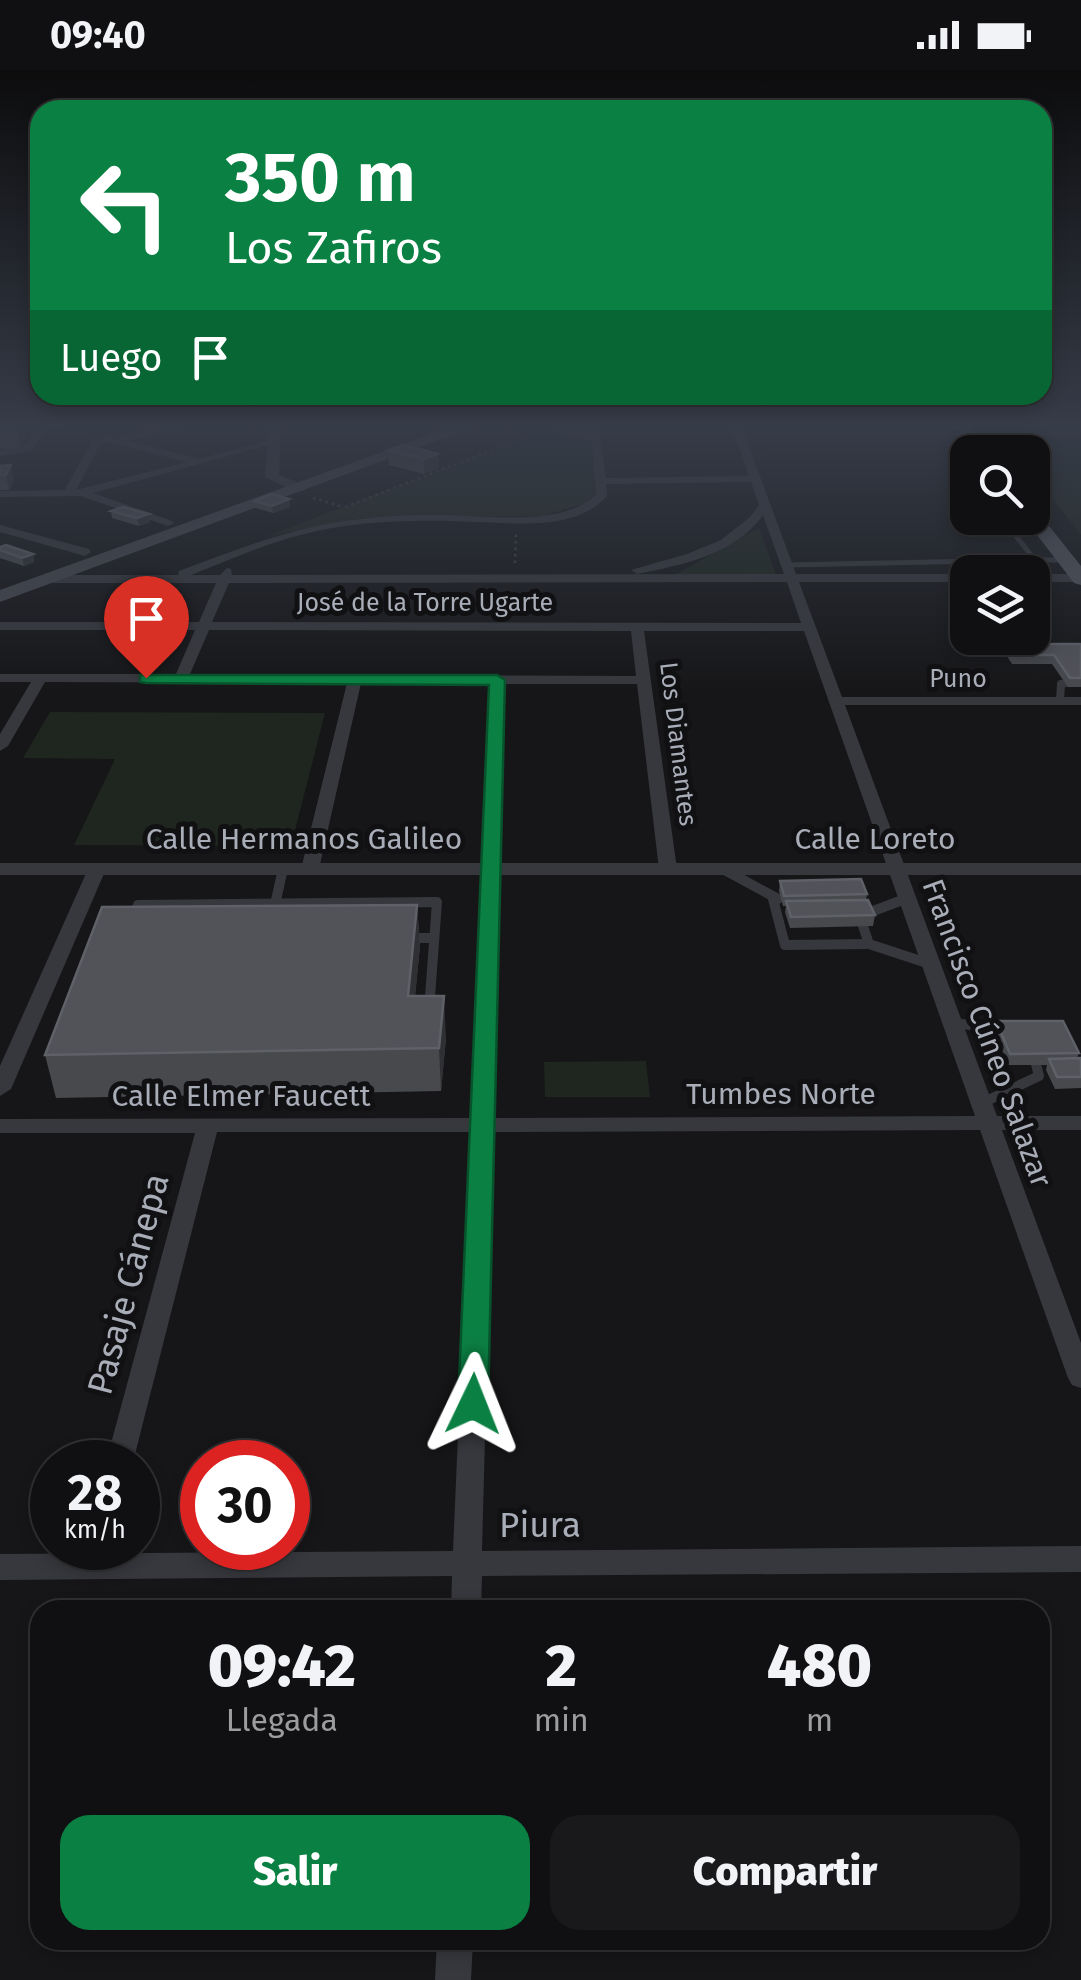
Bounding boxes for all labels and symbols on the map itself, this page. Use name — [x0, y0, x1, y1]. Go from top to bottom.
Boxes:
pin — [104, 576, 189, 679]
street label: José de la Torre Ugarte — [297, 588, 553, 618]
street label: Los Diamantes — [653, 660, 703, 828]
street label: Puno — [929, 664, 987, 694]
street label: Calle Hermanos Galileo — [146, 821, 462, 857]
street label: Calle Loreto — [795, 821, 955, 857]
street label: Francisco Cúneo Salazar — [914, 874, 1060, 1192]
street label: Tumbes Norte — [686, 1076, 876, 1112]
street label: Calle Elmer Faucett — [112, 1078, 371, 1114]
street label: Pasaje Cánepa — [78, 1169, 178, 1399]
position arrow — [421, 1352, 525, 1456]
speed limit sign: 30 — [180, 1440, 310, 1570]
street label: Piura — [499, 1504, 581, 1546]

